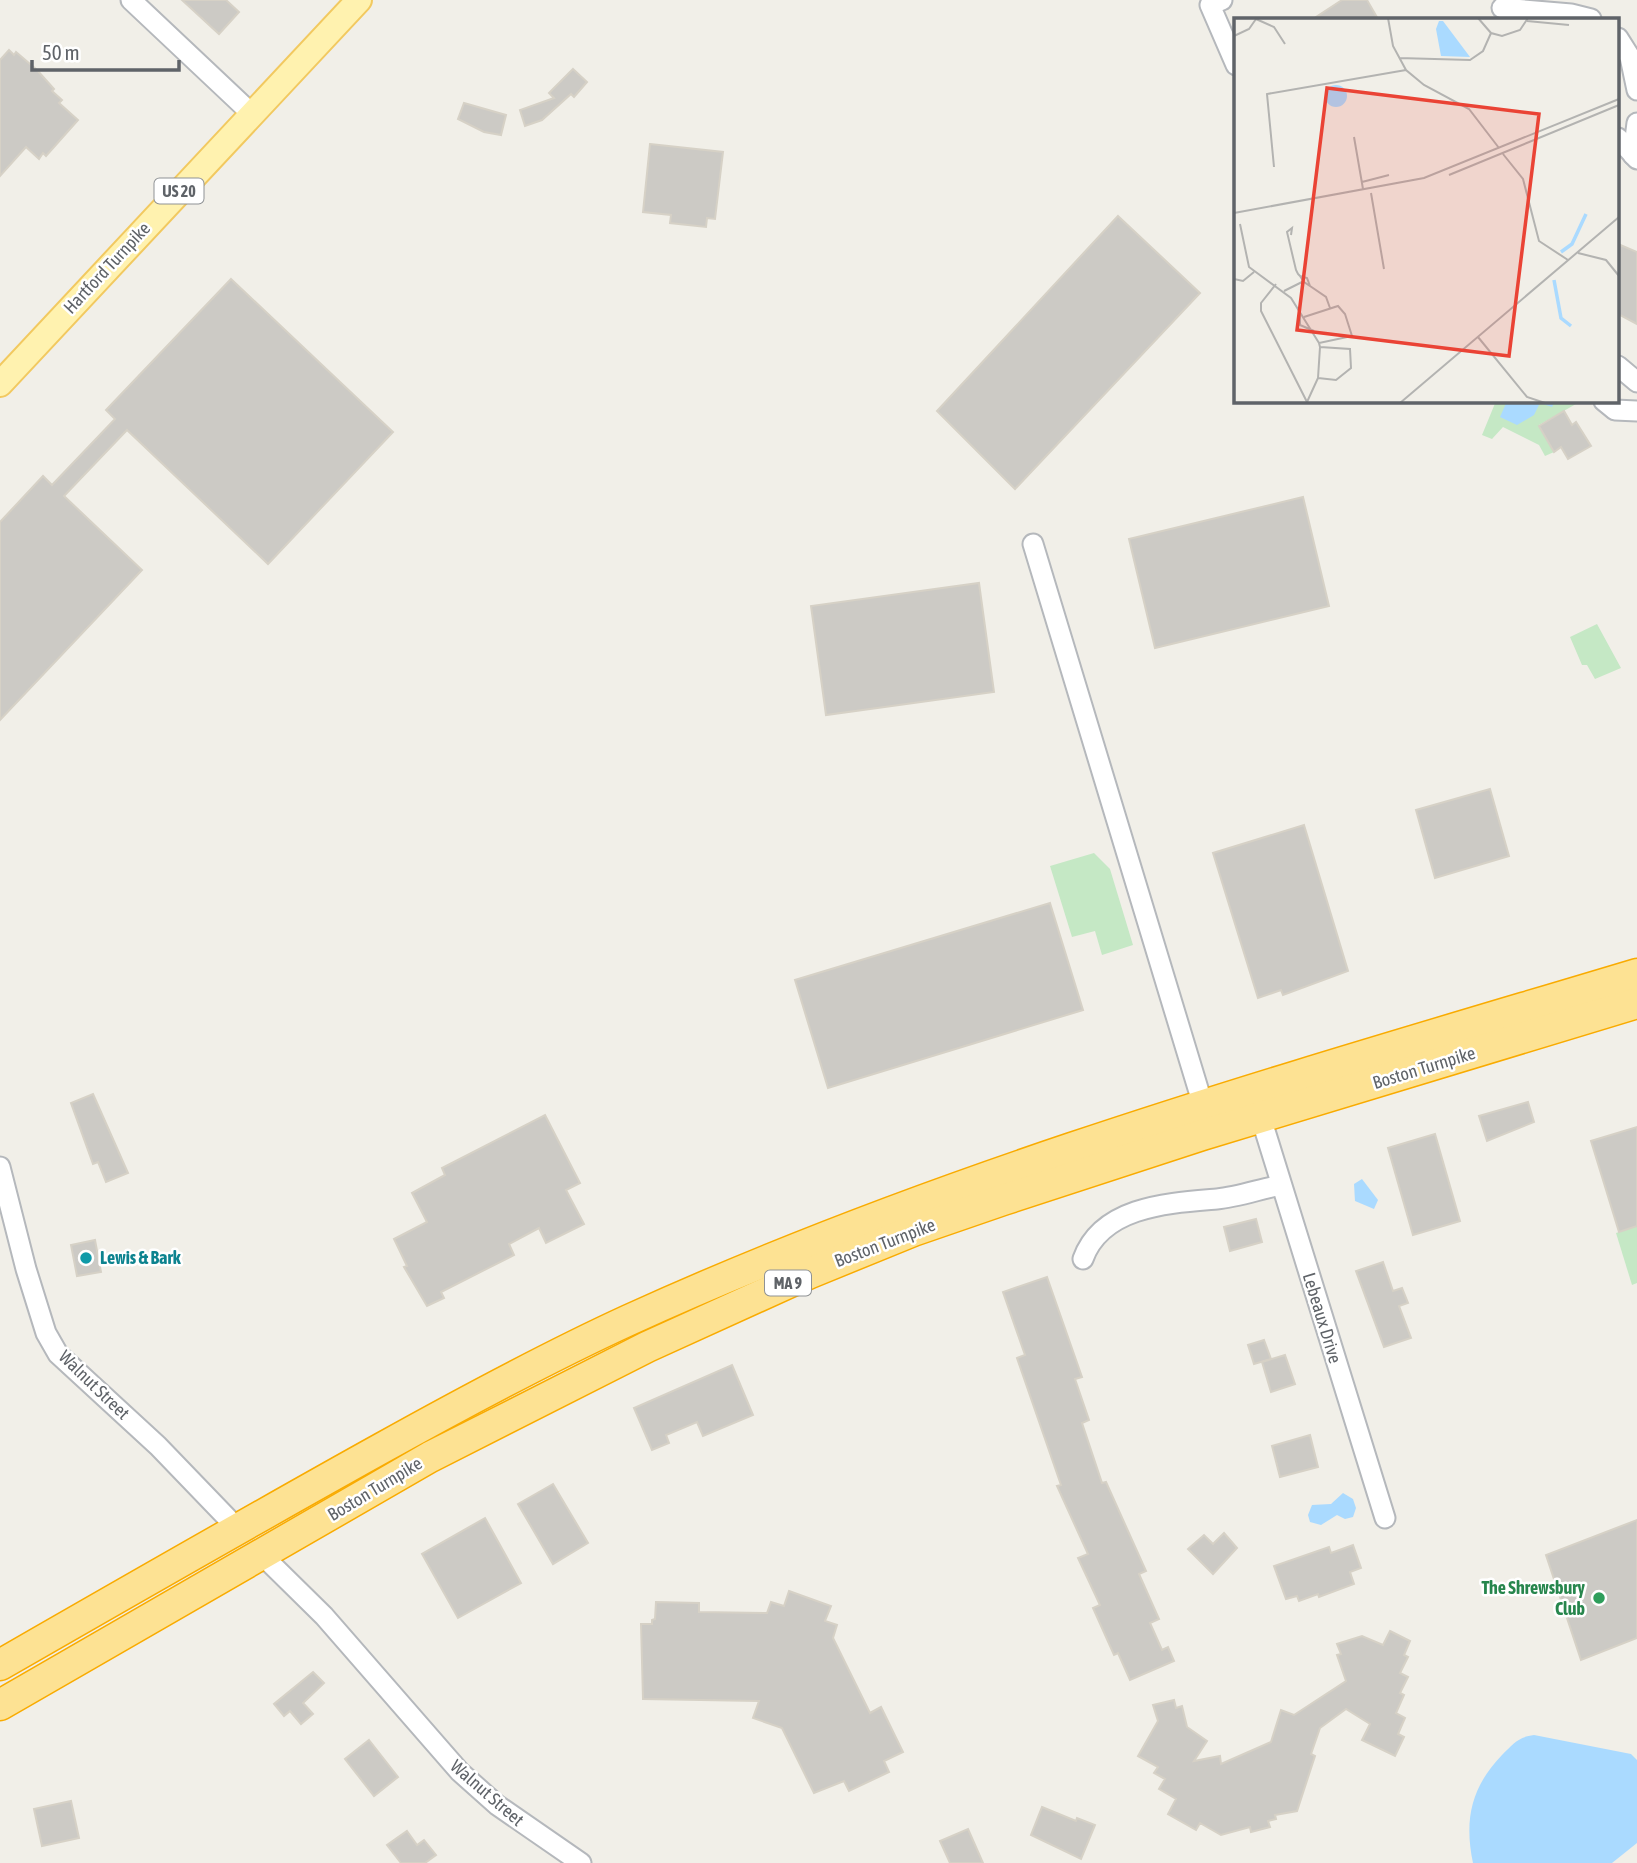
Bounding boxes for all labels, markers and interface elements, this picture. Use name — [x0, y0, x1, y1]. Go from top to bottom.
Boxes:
inset map — [1234, 18, 1620, 402]
scale bar — [32, 28, 178, 72]
text: 50 m — [42, 40, 80, 64]
road number: US 20 — [154, 178, 204, 204]
street label: Hartford Turnpike — [59, 218, 154, 318]
street label: Boston Turnpike — [1370, 1042, 1478, 1093]
street label: Boston Turnpike — [832, 1214, 938, 1271]
place label: Lewis & Bark — [100, 1247, 182, 1268]
marker: Lewis & Bark — [78, 1250, 94, 1266]
road number: MA 9 — [765, 1270, 811, 1296]
street label: Lebeaux Drive — [1299, 1270, 1346, 1366]
street label: Walnut Street — [55, 1346, 134, 1424]
street label: Boston Turnpike — [324, 1452, 426, 1525]
place label: The Shrewsbury Club — [1481, 1577, 1586, 1619]
marker: The Shrewsbury Club — [1591, 1590, 1607, 1606]
street label: Walnut Street — [446, 1755, 528, 1830]

